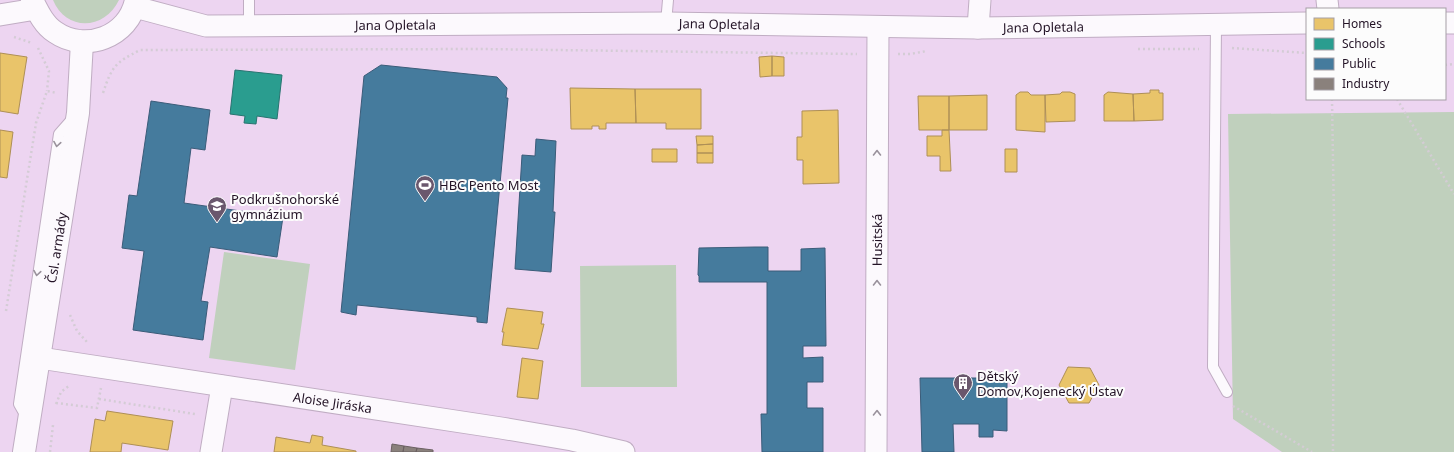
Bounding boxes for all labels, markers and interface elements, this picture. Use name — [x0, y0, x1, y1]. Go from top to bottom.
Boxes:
legend — [1306, 8, 1446, 100]
street label: Jana Opletala — [677, 14, 760, 34]
street label: Jana Opletala — [353, 15, 436, 34]
text: Homes — [1342, 15, 1382, 32]
street label: Jana Opletala — [1001, 17, 1084, 37]
text: Schools — [1342, 35, 1385, 52]
text: Public — [1342, 55, 1376, 72]
text: Industry — [1342, 75, 1390, 92]
one-way arrow — [53, 141, 62, 147]
one-way arrow — [873, 150, 881, 156]
sports icon: HBC Pento Most — [414, 174, 436, 202]
place label: HBC Pento Most — [439, 176, 539, 194]
place label: Podkrušnohorské gymnázium — [231, 190, 339, 223]
school or university icon: Podkrušnohorské gymnázium — [206, 195, 228, 223]
street label: Čsl. armády — [42, 211, 71, 284]
street label: Husitská — [868, 214, 886, 266]
one-way arrow — [33, 270, 42, 276]
one-way arrow — [873, 280, 881, 286]
place label: Dětský Domov,Kojenecký Ústav — [977, 367, 1124, 400]
building icon: Dětský Domov,Kojenecký Ústav — [952, 372, 974, 400]
street label: Aloise Jiráska — [292, 388, 373, 417]
one-way arrow — [872, 410, 881, 416]

